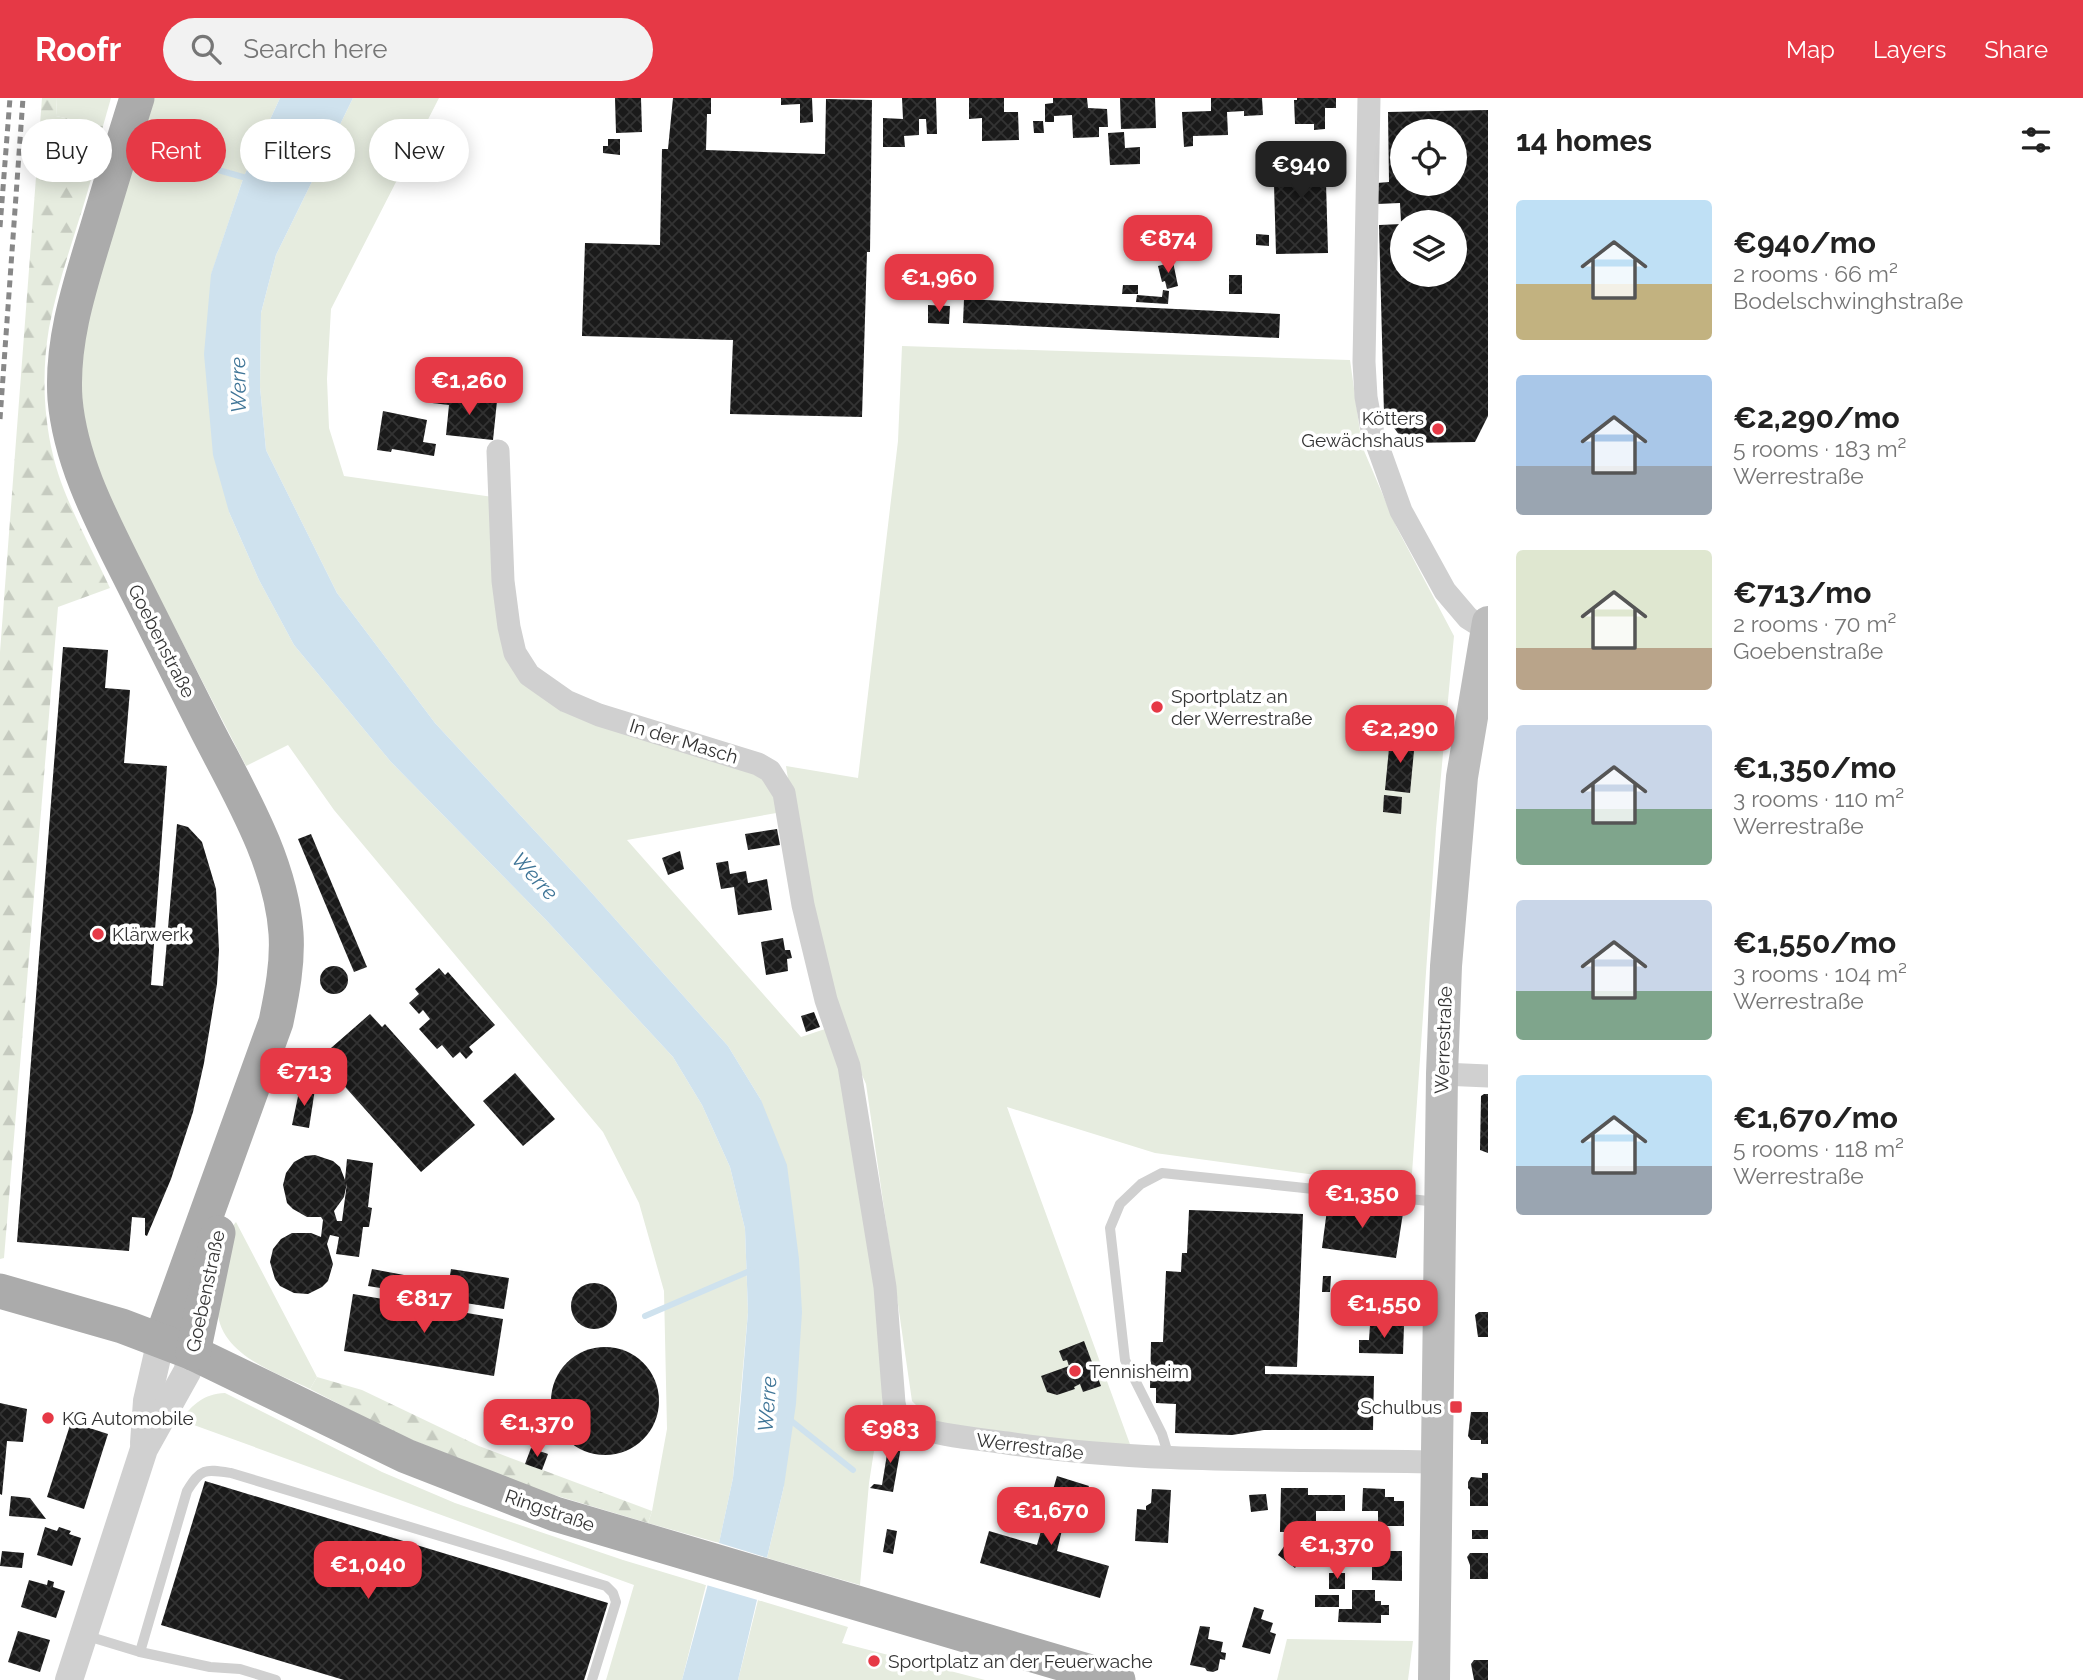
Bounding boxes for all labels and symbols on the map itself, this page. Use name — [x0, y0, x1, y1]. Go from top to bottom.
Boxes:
pin: €940 — [1260, 141, 1342, 201]
pin: €874 — [1127, 216, 1209, 275]
pin: €1,960 — [882, 254, 996, 314]
water label: Werre — [225, 357, 251, 413]
pin: €1,260 — [412, 358, 526, 417]
place label: Kötters Gewächshaus — [1301, 407, 1424, 451]
marker: Kötters Gewächshaus — [1430, 421, 1446, 437]
street label: Goebenstraße — [124, 581, 200, 701]
place label: Sportplatz an der Werrestraße — [1171, 685, 1312, 729]
marker: Sportplatz an der Werrestraße — [1149, 699, 1165, 715]
pin: €2,290 — [1343, 706, 1457, 765]
street label: In der Masch — [627, 714, 741, 768]
water label: Werre — [507, 847, 563, 905]
place label: Klärwerk — [112, 923, 189, 945]
marker: Klärwerk — [90, 926, 106, 942]
street label: Werrestraße — [1430, 986, 1456, 1094]
pin: €713 — [263, 1048, 345, 1108]
pin: €1,350 — [1305, 1170, 1419, 1230]
street label: Goebenstraße — [181, 1228, 229, 1354]
pin: €817 — [383, 1276, 465, 1335]
pin: €1,550 — [1327, 1280, 1441, 1340]
place label: Tennisheim — [1089, 1360, 1189, 1382]
marker: Tennisheim — [1067, 1363, 1083, 1379]
water label: Werre — [753, 1375, 781, 1433]
place label: Schulbus — [1360, 1396, 1442, 1418]
marker: Schulbus — [1448, 1399, 1464, 1415]
pin: €1,370 — [480, 1400, 594, 1459]
pin: €983 — [849, 1406, 931, 1465]
place label: KG Automobile — [62, 1407, 194, 1429]
marker: KG Automobile — [40, 1410, 56, 1426]
street label: Werrestraße — [975, 1428, 1085, 1464]
street label: Ringstraße — [502, 1484, 598, 1536]
pin: €1,670 — [994, 1488, 1108, 1547]
pin: €1,370 — [1280, 1522, 1394, 1581]
pin: €1,040 — [311, 1542, 425, 1601]
place label: Sportplatz an der Feuerwache — [888, 1650, 1153, 1672]
marker: Sportplatz an der Feuerwache — [866, 1653, 882, 1669]

